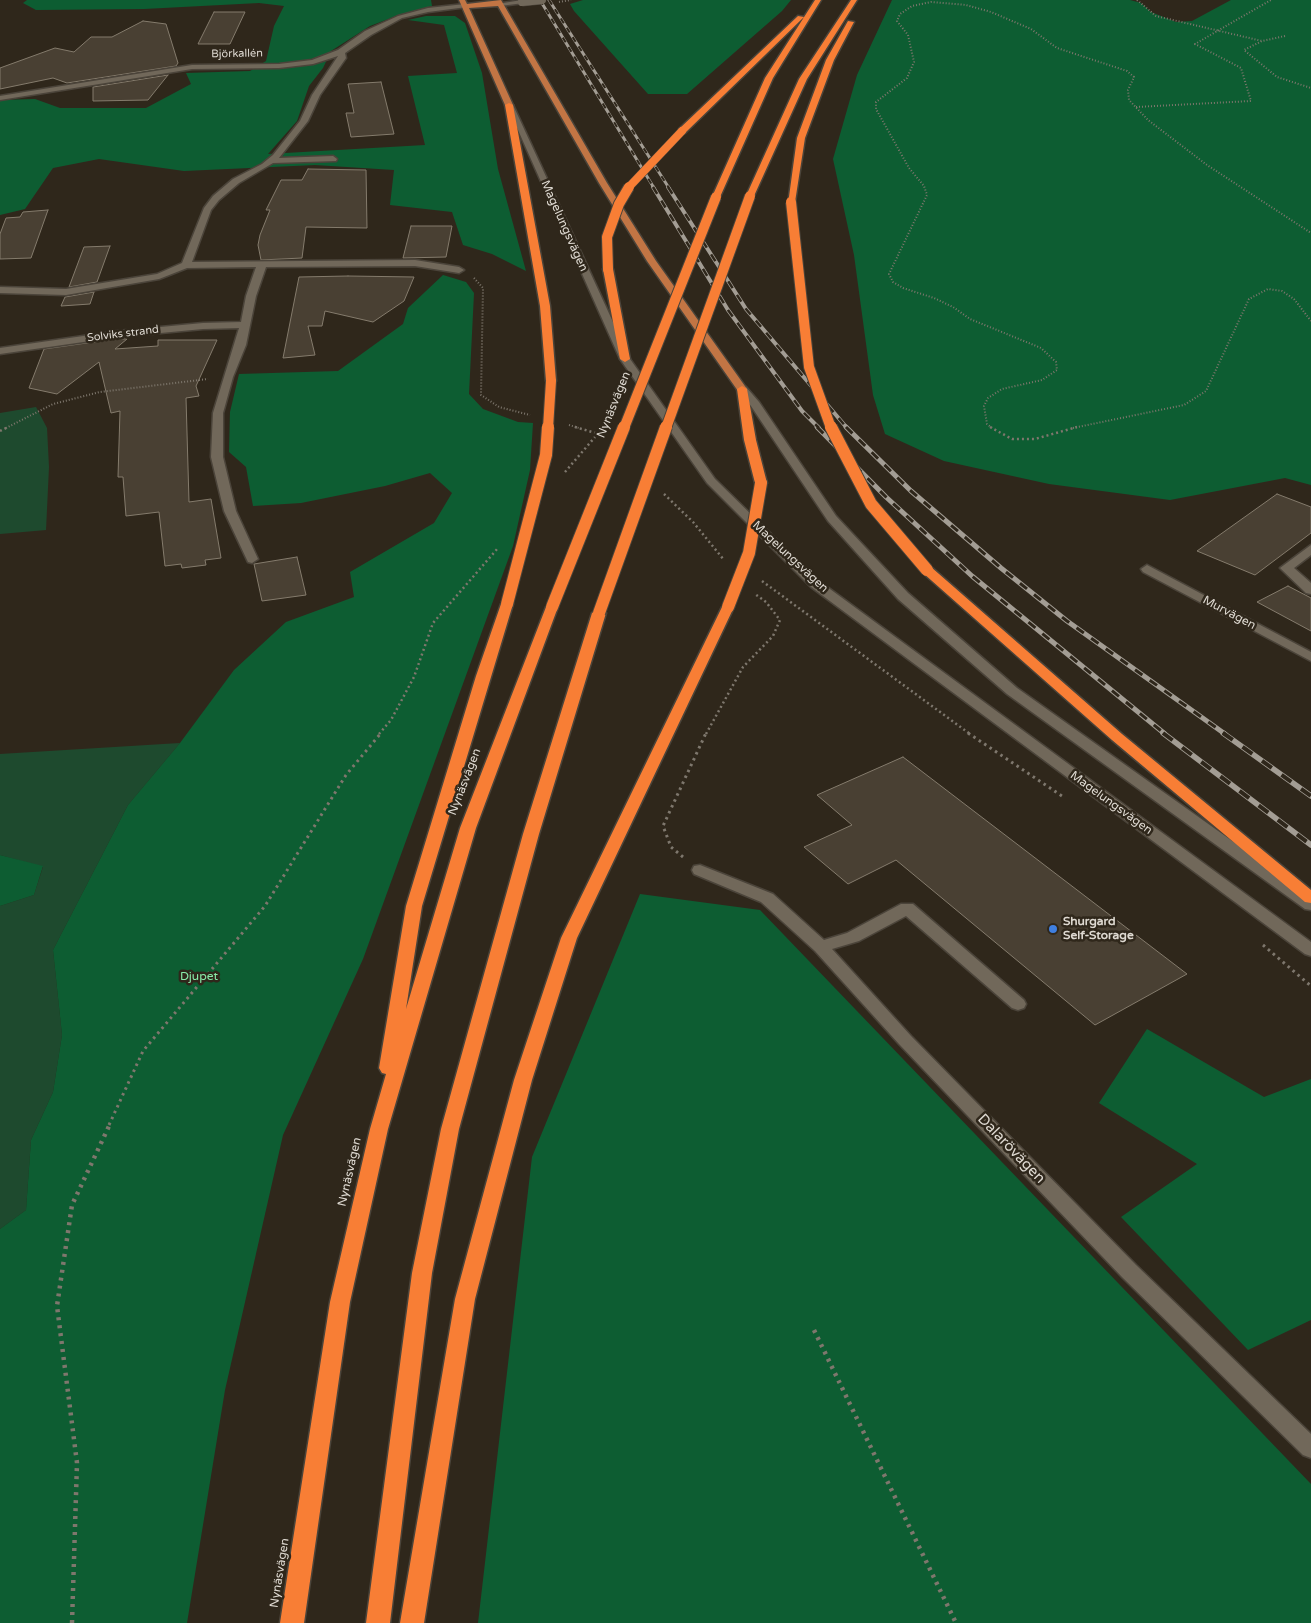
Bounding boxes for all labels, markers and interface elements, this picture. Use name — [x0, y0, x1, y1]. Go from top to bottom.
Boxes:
street label: Björkallén — [211, 47, 263, 61]
street label: Magelungsvägen — [537, 178, 591, 274]
street label: Solviks strand — [86, 323, 160, 345]
street label: Nynäsvägen — [594, 370, 634, 440]
street label: Magelungsvägen — [749, 518, 831, 596]
street label: Murvägen — [1200, 593, 1258, 633]
street label: Nynäsvägen — [446, 747, 484, 817]
street label: Magelungsvägen — [1067, 768, 1155, 838]
place label: Shurgard Self-Storage — [1063, 915, 1134, 943]
marker: Shurgard Self-Storage — [1047, 923, 1059, 935]
park label: Djupet — [180, 970, 218, 984]
street label: Dalarövägen — [973, 1111, 1049, 1187]
street label: Nynäsvägen — [335, 1136, 365, 1208]
street label: Nynäsvägen — [267, 1537, 293, 1609]

